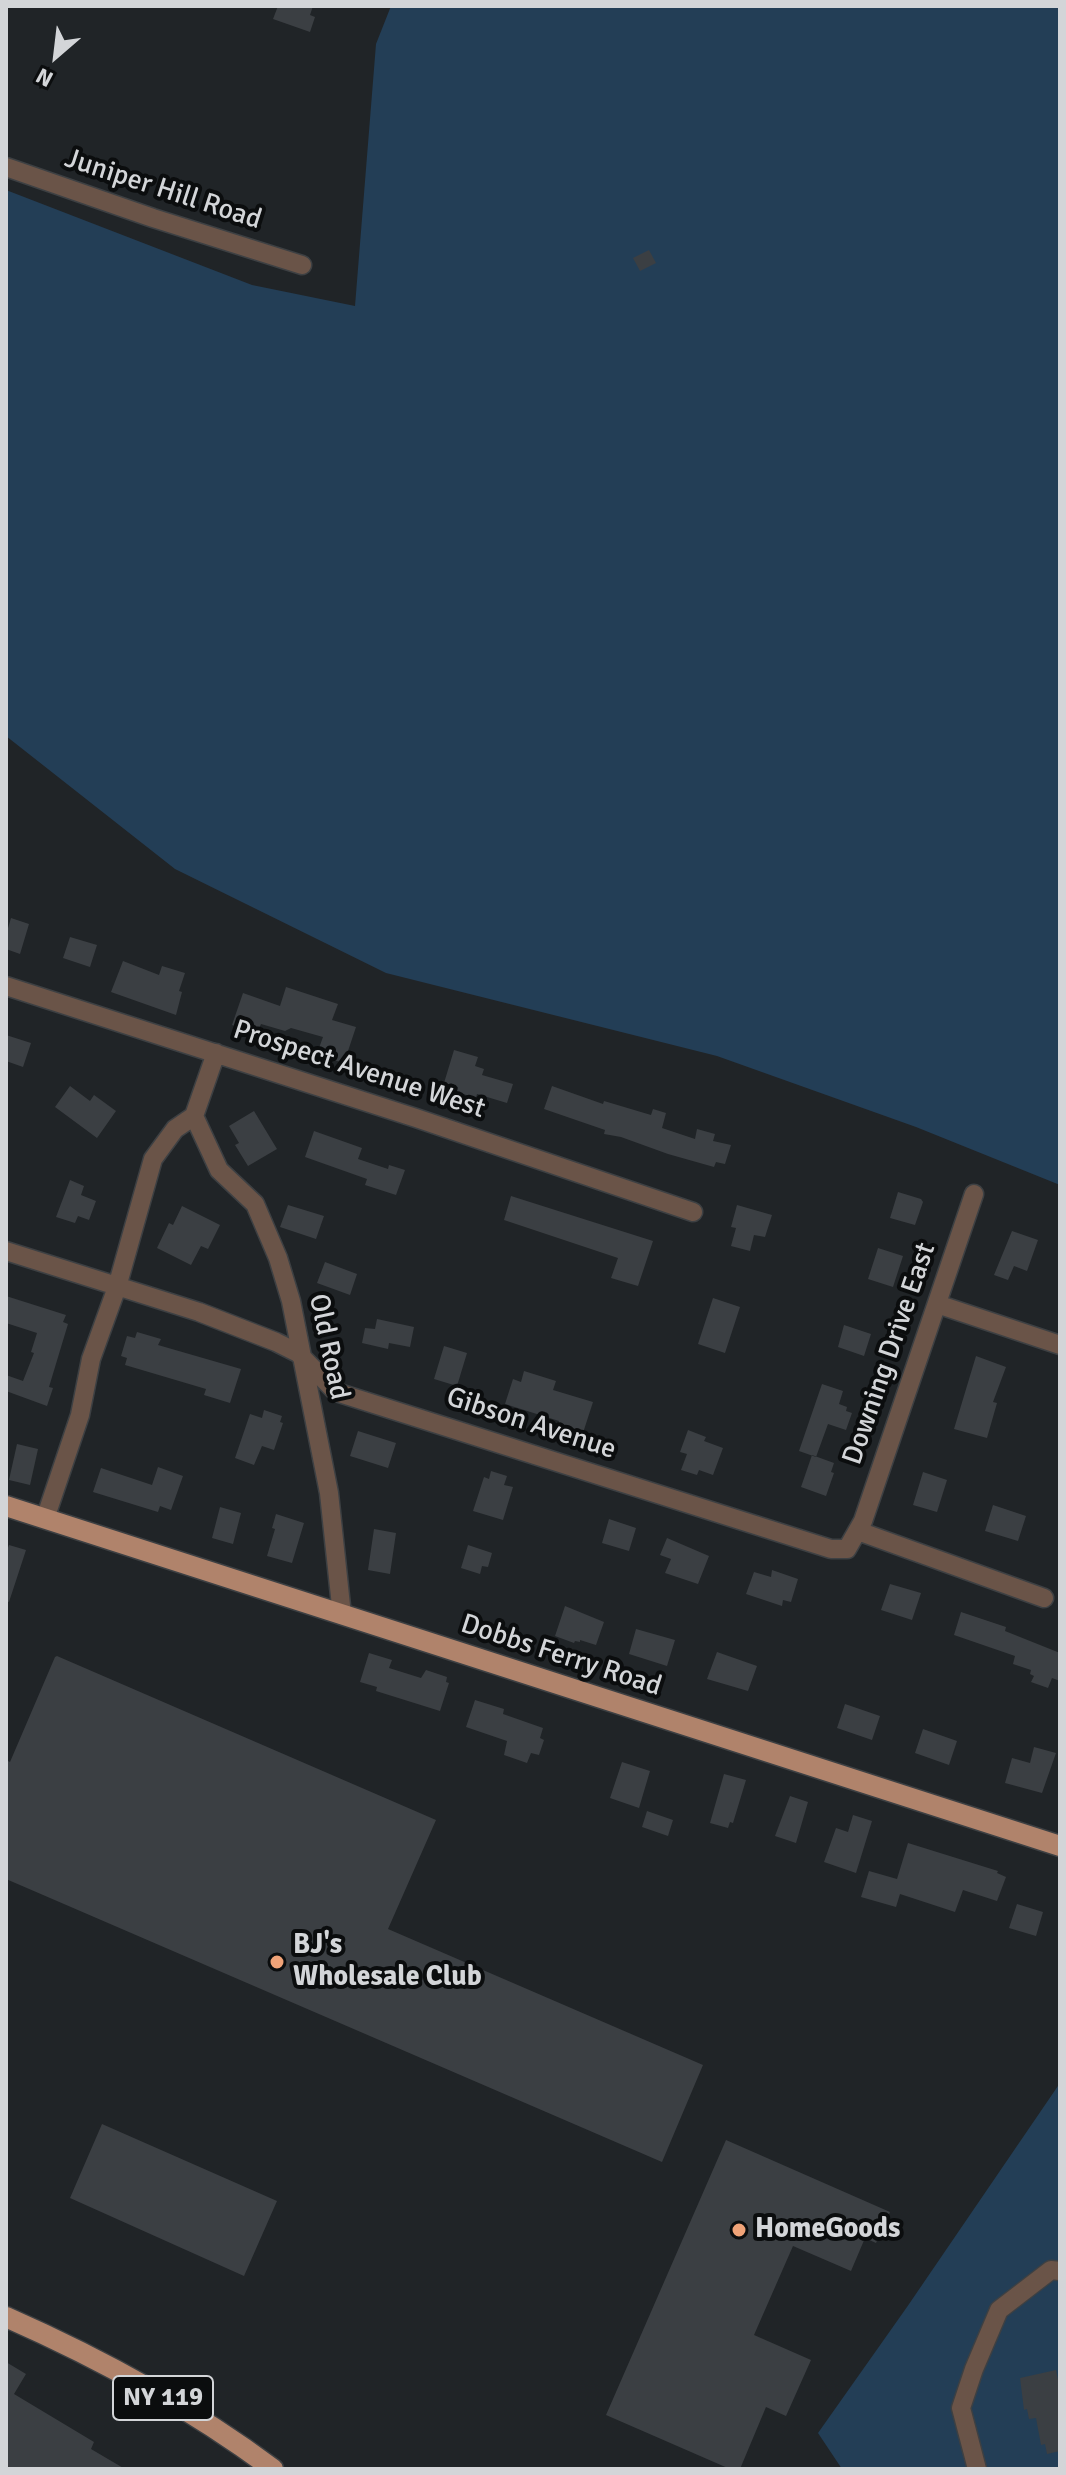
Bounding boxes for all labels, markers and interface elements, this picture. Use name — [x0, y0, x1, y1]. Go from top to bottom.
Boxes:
north arrow — [16, 16, 96, 96]
text: N — [31, 62, 58, 93]
street label: Juniper Hill Road — [60, 142, 266, 238]
street label: Prospect Avenue West — [229, 1013, 489, 1127]
street label: Downing Drive East — [836, 1239, 944, 1469]
street label: Old Road — [300, 1291, 356, 1403]
street label: Gibson Avenue — [442, 1381, 620, 1467]
street label: Dobbs Ferry Road — [456, 1608, 666, 1704]
place label: BJ's Wholesale Club — [293, 1929, 482, 1995]
marker: BJ's Wholesale Club — [268, 1953, 286, 1971]
place label: HomeGoods — [755, 2213, 900, 2247]
marker: HomeGoods — [730, 2221, 748, 2239]
road number: NY 119 — [113, 2376, 213, 2420]

